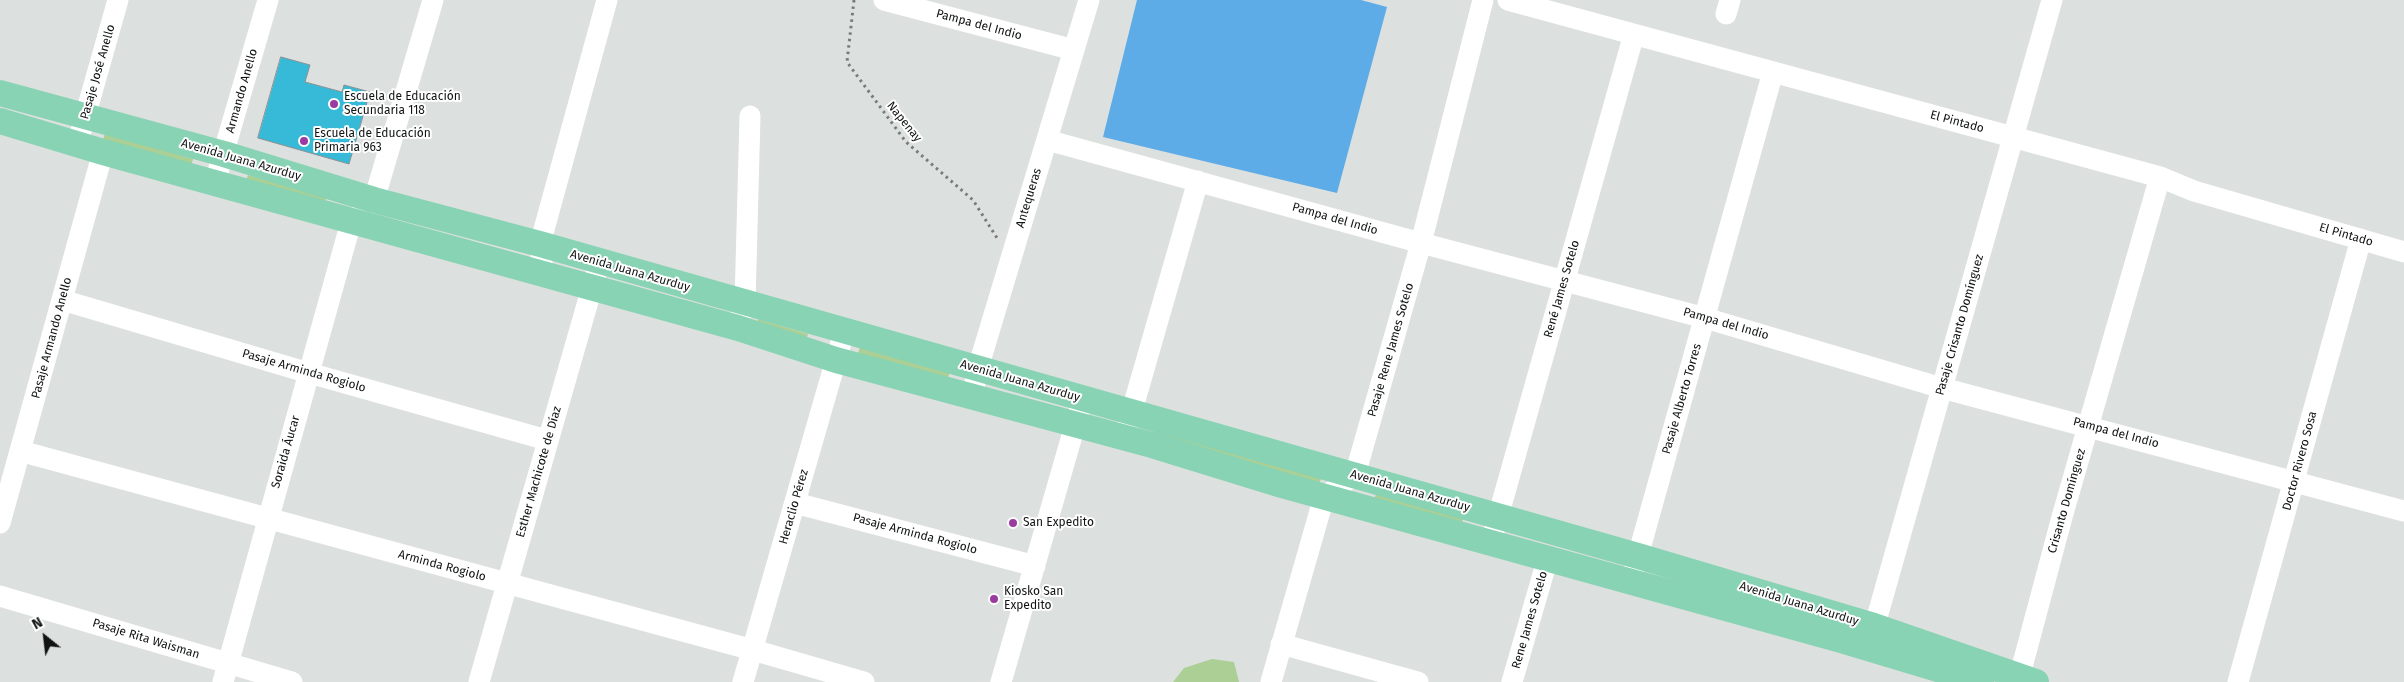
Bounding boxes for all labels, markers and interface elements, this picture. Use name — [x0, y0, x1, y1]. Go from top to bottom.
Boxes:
street label: Pampa del Indio — [934, 7, 1024, 43]
street label: Pasaje José Anello — [78, 23, 118, 121]
street label: Armando Anello — [223, 47, 261, 135]
place label: Escuela de Educación Secundaria 118 — [344, 90, 461, 118]
marker: Escuela de Educación Secundaria 118 — [328, 98, 340, 110]
street label: Napenay — [883, 99, 925, 145]
street label: El Pintado — [1928, 108, 1986, 136]
place label: Escuela de Educación Primaria 963 — [314, 127, 431, 155]
marker: Escuela de Educación Primaria 963 — [298, 135, 310, 147]
street label: Avenida Juana Azurduy — [180, 136, 302, 184]
street label: Antequeras — [1013, 166, 1045, 230]
street label: Pampa del Indio — [1291, 200, 1379, 238]
street label: El Pintado — [2317, 220, 2375, 250]
street label: René James Sotelo — [1541, 239, 1583, 339]
street label: Avenida Juana Azurduy — [569, 247, 691, 295]
street label: Pasaje Crisanto Domínguez — [1933, 253, 1987, 397]
street label: Pasaje Armando Anello — [29, 276, 75, 400]
street label: Pasaje Rene James Sotelo — [1365, 281, 1417, 419]
street label: Pampa del Indio — [1682, 305, 1770, 343]
street label: Pasaje Alberto Torres — [1659, 342, 1705, 456]
street label: Pasaje Arminda Rogiolo — [241, 346, 367, 396]
street label: Avenida Juana Azurduy — [959, 357, 1081, 405]
street label: Esther Machicote de Díaz — [513, 405, 565, 539]
street label: Doctor Rivero Sosa — [2280, 410, 2320, 512]
street label: Soraida Áucar — [269, 414, 303, 490]
street label: Pampa del Indio — [2071, 415, 2161, 451]
street label: Crisanto Domínguez — [2045, 447, 2089, 555]
street label: Avenida Juana Azurduy — [1349, 467, 1471, 515]
street label: Heraclio Pérez — [776, 468, 812, 546]
street label: Pasaje Arminda Rogiolo — [851, 510, 979, 558]
place label: San Expedito — [1023, 516, 1094, 530]
marker: San Expedito — [1007, 517, 1019, 529]
street label: Arminda Rogiolo — [397, 547, 487, 585]
street label: Rene James Sotelo — [1509, 570, 1551, 670]
street label: Avenida Juana Azurduy — [1738, 579, 1860, 629]
place label: Kiosko San Expedito — [1004, 585, 1063, 613]
marker: Kiosko San Expedito — [988, 593, 1000, 605]
north arrow — [20, 612, 70, 662]
text: N — [29, 614, 46, 633]
street label: Pasaje Rita Waisman — [91, 616, 201, 662]

